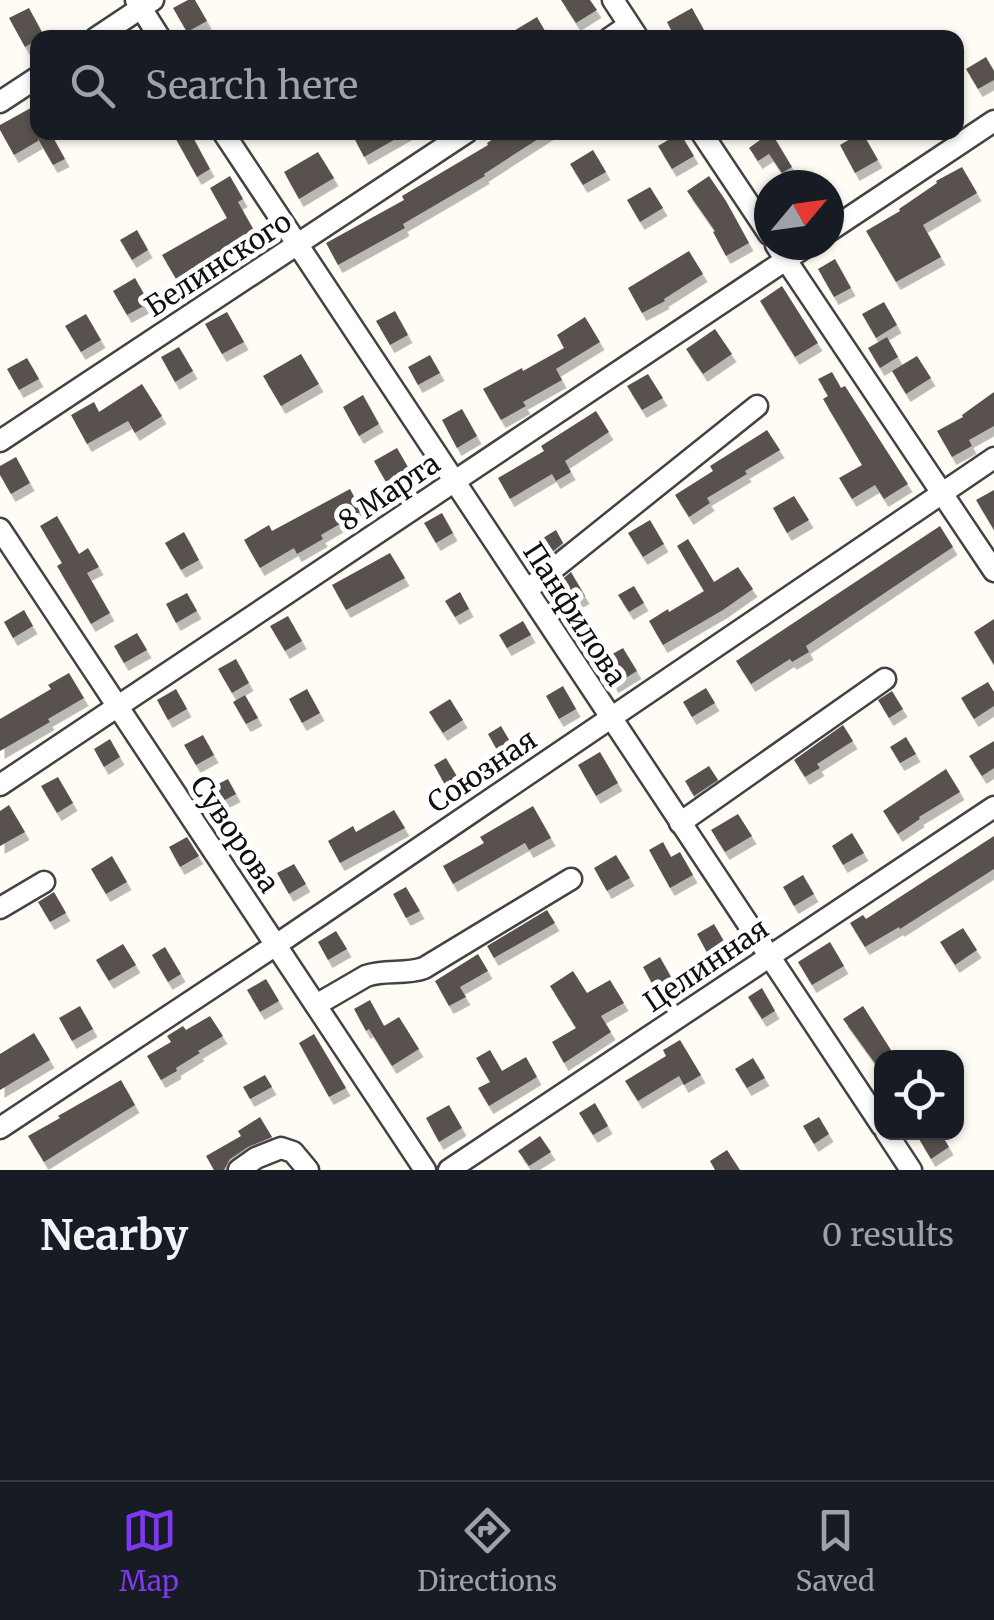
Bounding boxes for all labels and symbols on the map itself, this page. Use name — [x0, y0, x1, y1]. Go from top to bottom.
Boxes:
north arrow — [754, 170, 844, 260]
street label: Белинского — [138, 203, 298, 325]
street label: 8 Марта — [331, 445, 447, 539]
street label: Панфилова — [515, 535, 635, 693]
street label: Союзная — [420, 721, 544, 821]
street label: Суворова — [183, 769, 287, 899]
street label: Целинная — [637, 910, 775, 1020]

